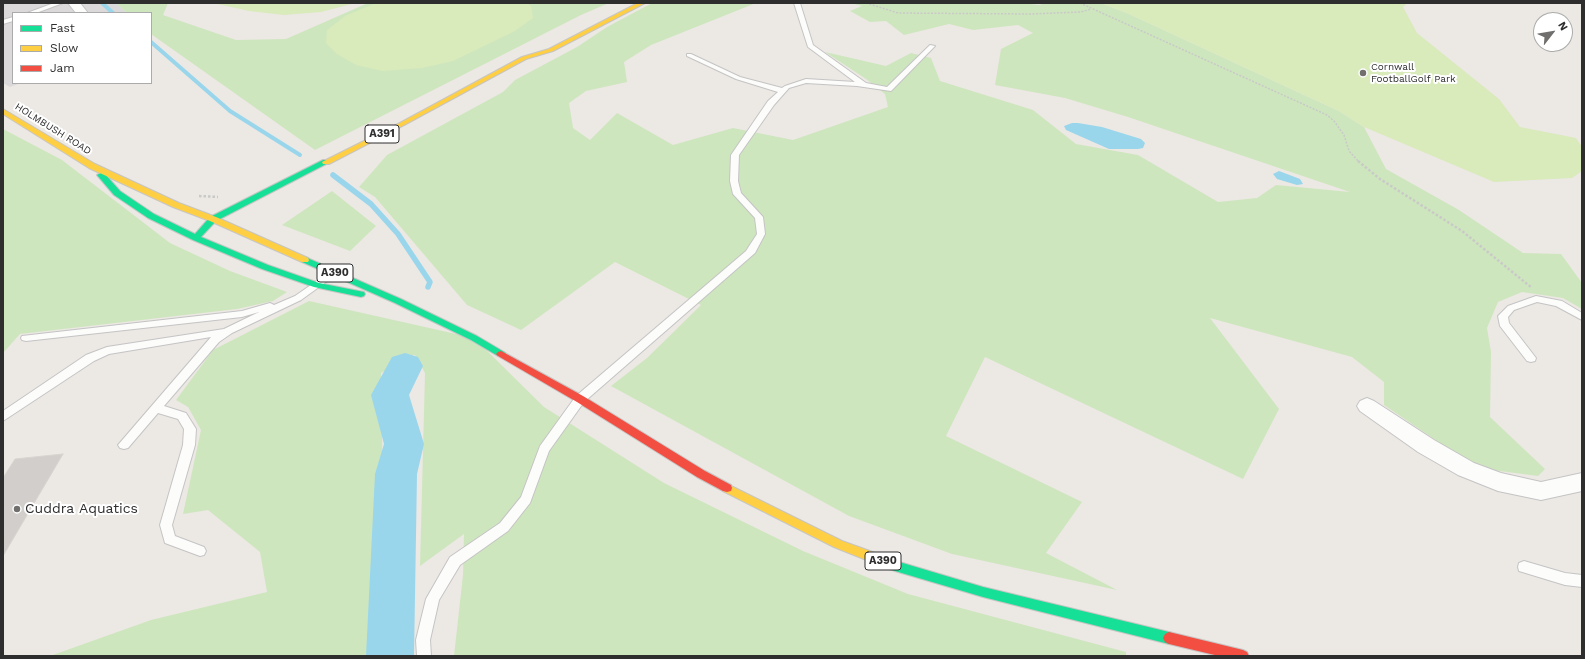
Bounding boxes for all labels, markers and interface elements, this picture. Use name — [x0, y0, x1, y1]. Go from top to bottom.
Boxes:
legend — [12, 12, 152, 84]
north arrow — [1533, 12, 1573, 52]
text: N — [1555, 19, 1571, 33]
text: Fast — [50, 21, 75, 35]
text: Slow — [50, 41, 78, 55]
text: Jam — [50, 61, 75, 75]
place label: Cornwall FootballGolf Park — [1371, 61, 1456, 84]
marker: Cornwall FootballGolf Park — [1358, 68, 1368, 78]
street label: HOLMBUSH ROAD — [13, 101, 93, 157]
road number: A391 — [365, 125, 399, 143]
road number: A390 — [317, 264, 353, 282]
place label: Cuddra Aquatics — [25, 501, 138, 517]
marker: Cuddra Aquatics — [12, 504, 22, 514]
road number: A390 — [865, 552, 901, 570]

